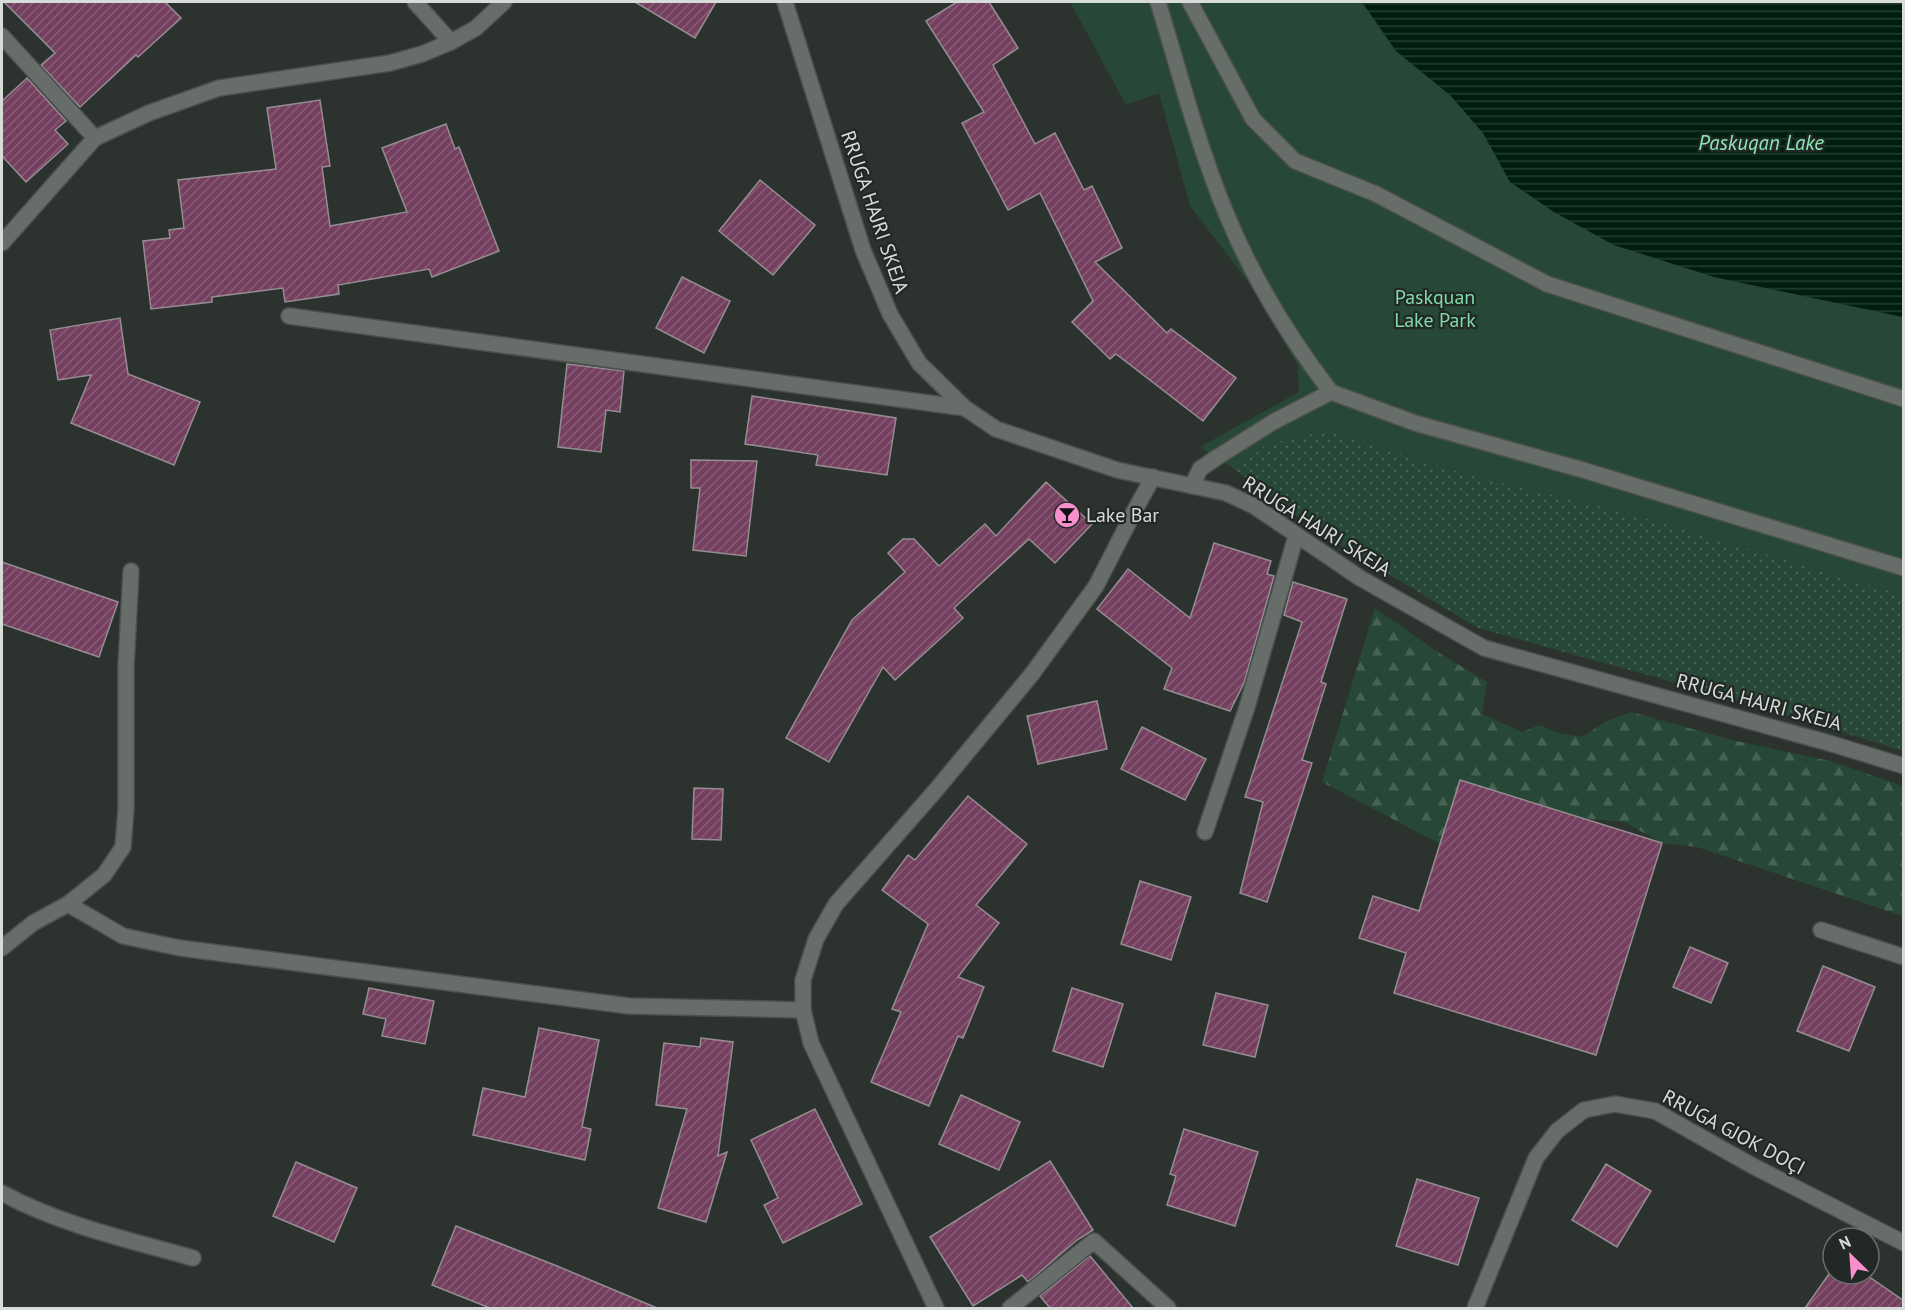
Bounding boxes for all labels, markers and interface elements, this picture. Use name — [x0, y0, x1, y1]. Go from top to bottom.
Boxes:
street label: RRUGA HAJRI SKEJA — [835, 127, 915, 297]
water label: Paskuqan Lake — [1698, 129, 1824, 156]
park label: Paskquan Lake Park — [1394, 284, 1476, 333]
street label: RRUGA HAJRI SKEJA — [1238, 470, 1396, 582]
bar icon: Lake Bar — [1052, 500, 1082, 530]
place label: Lake Bar — [1086, 502, 1159, 528]
street label: RRUGA HAJRI SKEJA — [1673, 667, 1845, 737]
street label: RRUGA GJOK DOÇI — [1658, 1083, 1810, 1181]
north arrow — [1821, 1226, 1881, 1286]
text: N — [1836, 1231, 1854, 1254]

